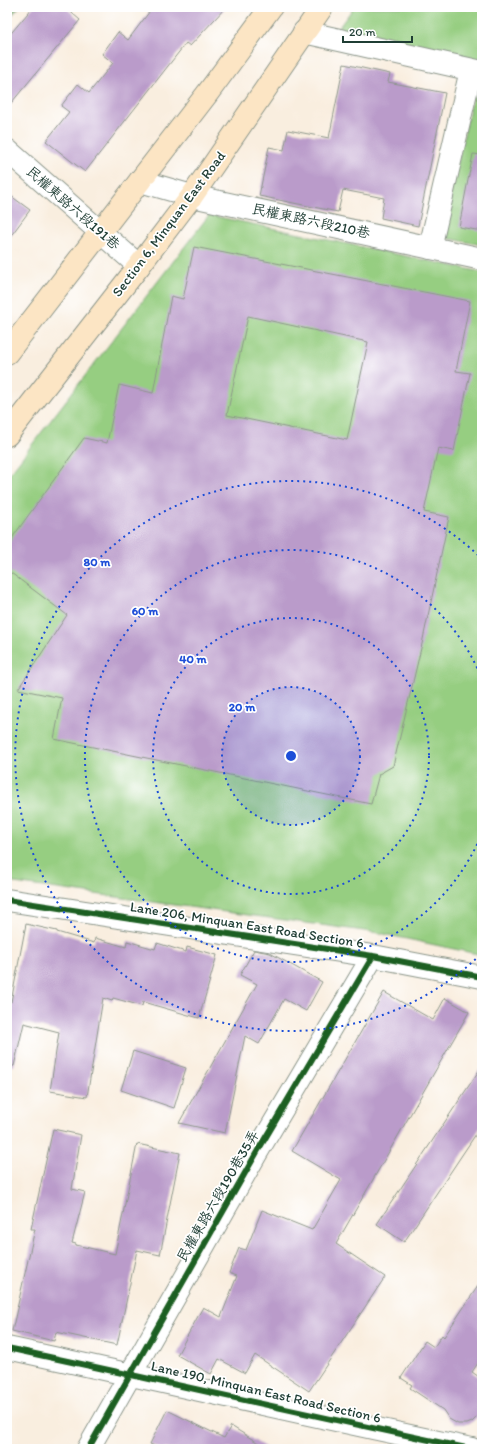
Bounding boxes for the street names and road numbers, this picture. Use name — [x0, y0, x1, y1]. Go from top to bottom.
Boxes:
street label: Section 6, Minquan East Road — [109, 148, 230, 300]
street label: 民權東路六段191巷 — [23, 163, 124, 254]
street label: 民權東路六段210巷 — [250, 200, 373, 242]
street label: Lane 206, Minquan East Road Section 6 — [129, 898, 365, 952]
street label: 民權東路六段190巷35弄 — [173, 1127, 263, 1265]
street label: Lane 190, Minquan East Road Section 6 — [149, 1357, 383, 1427]

